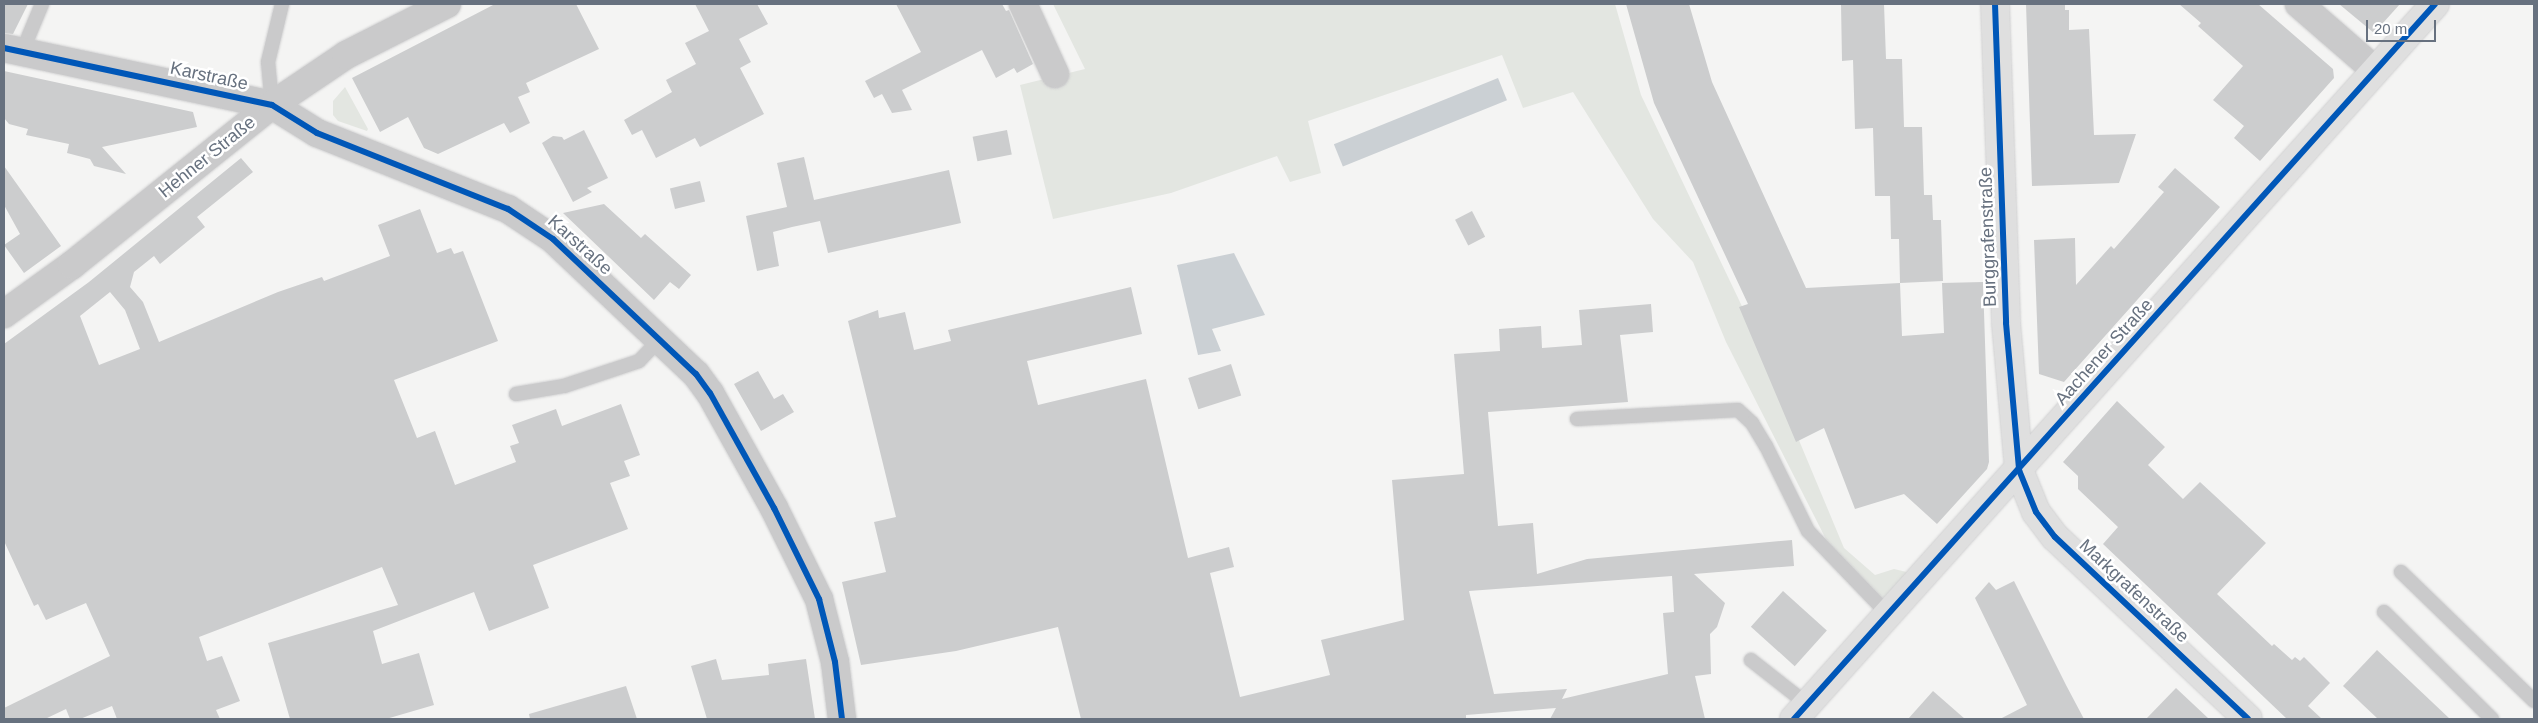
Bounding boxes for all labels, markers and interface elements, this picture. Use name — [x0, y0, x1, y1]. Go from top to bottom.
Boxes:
scale bar — [2368, 10, 2438, 42]
text: 20 m — [2374, 20, 2407, 37]
street label: Karstraße — [168, 57, 250, 95]
street label: Hehner Straße — [154, 111, 260, 203]
street label: Burggrafenstraße — [1975, 167, 2001, 307]
street label: Karstraße — [543, 211, 617, 279]
street label: Aachener Straße — [2050, 294, 2158, 410]
street label: Markgrafenstraße — [2075, 535, 2193, 647]

